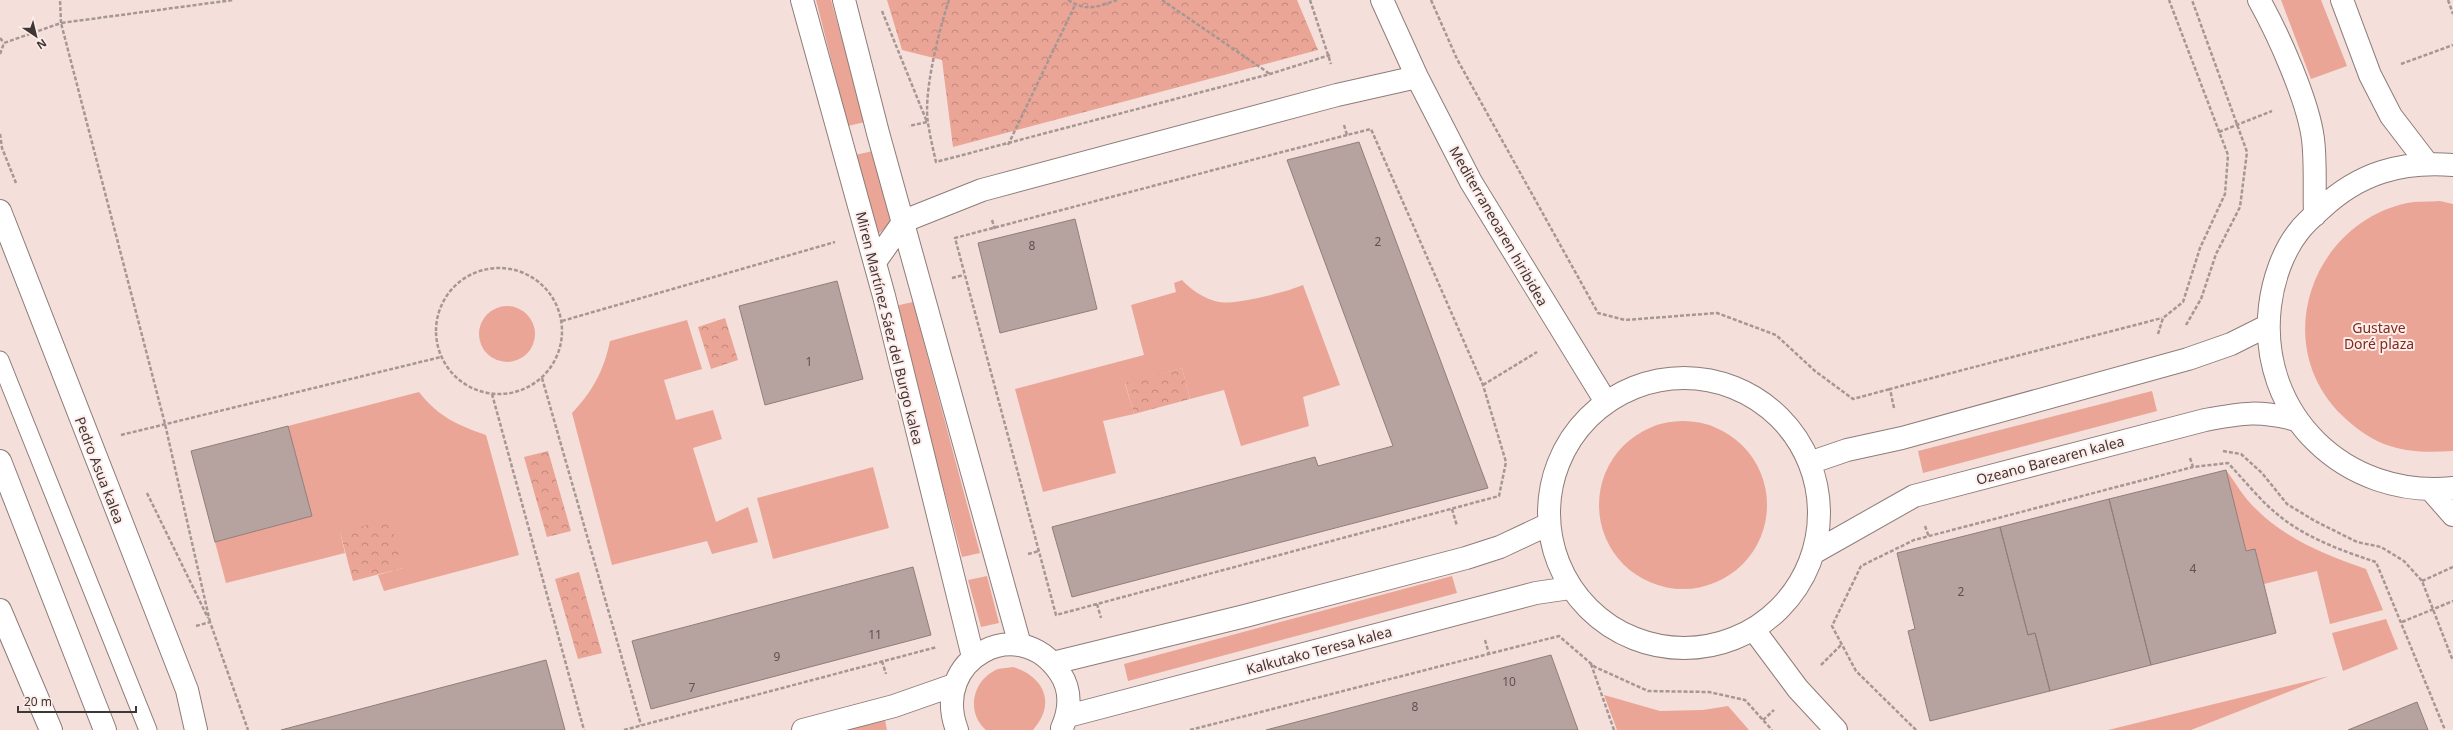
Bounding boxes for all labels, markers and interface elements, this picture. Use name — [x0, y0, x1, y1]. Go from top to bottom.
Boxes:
north arrow — [16, 16, 56, 56]
text: N — [34, 36, 50, 53]
street label: Mediterraneoaren hiribidea — [1445, 143, 1553, 309]
street label: Miren Martínez Sáez del Burgo kalea — [852, 209, 928, 447]
house number: 2 — [1375, 233, 1382, 250]
house number: 8 — [1029, 237, 1036, 254]
park label: Gustave Doré plaza — [2344, 318, 2414, 353]
house number: 1 — [806, 353, 812, 370]
street label: Pedro Asua kalea — [71, 414, 129, 526]
street label: Ozeano Barearen kalea — [1974, 431, 2126, 489]
house number: 4 — [2190, 560, 2197, 577]
house number: 2 — [1958, 583, 1965, 600]
street label: Kalkutako Teresa kalea — [1244, 621, 1394, 679]
house number: 11 — [868, 626, 882, 643]
house number: 9 — [774, 648, 781, 665]
house number: 10 — [1502, 673, 1516, 690]
house number: 7 — [689, 679, 696, 696]
scale bar — [18, 688, 136, 714]
text: 20 m — [24, 693, 52, 710]
house number: 8 — [1412, 698, 1419, 715]

